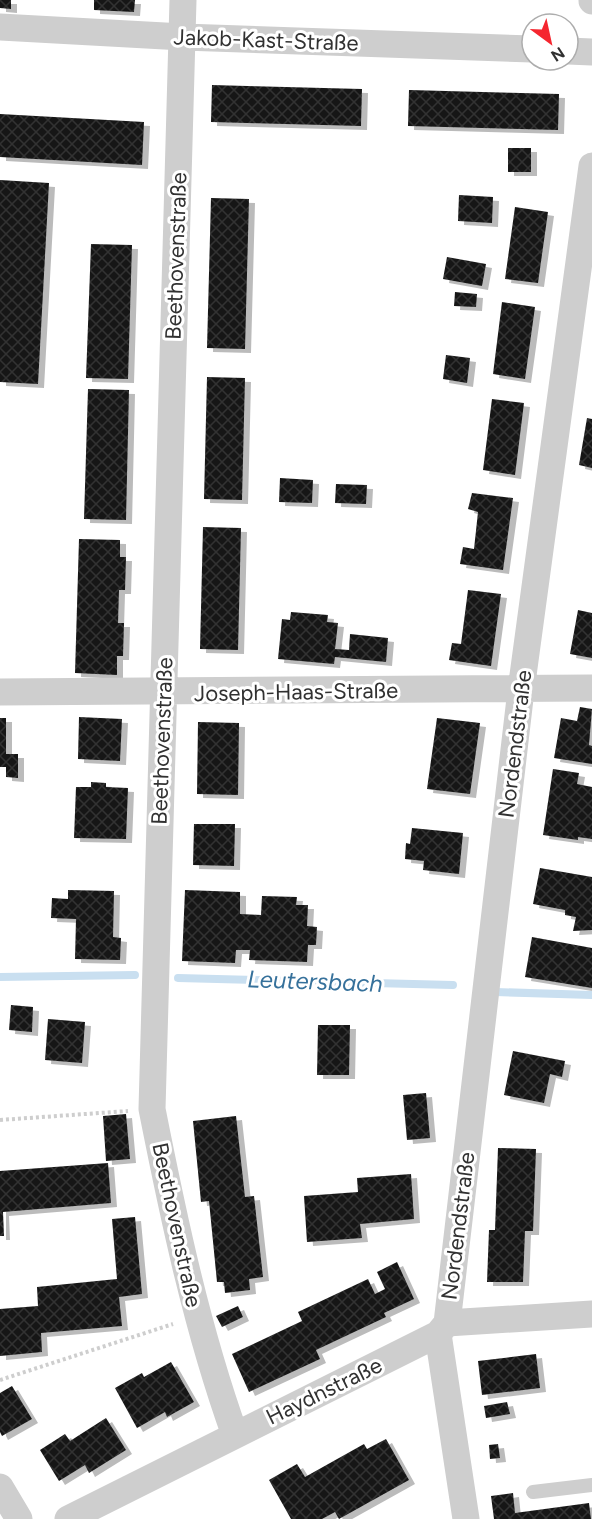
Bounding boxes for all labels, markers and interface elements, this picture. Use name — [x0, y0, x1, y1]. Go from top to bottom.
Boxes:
north arrow — [520, 12, 580, 72]
street label: Jakob-Kast-Straße — [173, 23, 359, 57]
text: N — [548, 43, 568, 65]
street label: Beethovenstraße — [160, 172, 192, 340]
street label: Beethovenstraße — [146, 657, 178, 825]
street label: Nordendstraße — [493, 668, 537, 820]
street label: Joseph-Haas-Straße — [194, 677, 398, 707]
water label: Leutersbach — [247, 964, 383, 998]
street label: Beethovenstraße — [146, 1140, 208, 1310]
street label: Nordendstraße — [436, 1150, 480, 1302]
street label: Haydnstraße — [262, 1351, 386, 1431]

